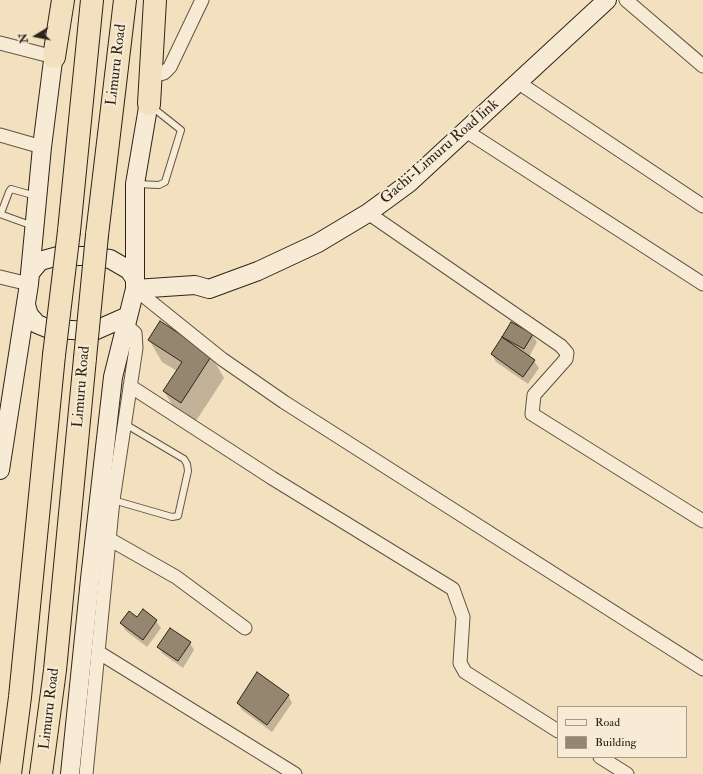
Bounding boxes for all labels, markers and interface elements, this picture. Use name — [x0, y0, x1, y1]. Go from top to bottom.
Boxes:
north arrow — [16, 16, 56, 56]
street label: Limuru Road — [103, 23, 131, 107]
text: N — [16, 32, 31, 44]
street label: Gachi-Limuru Road link — [377, 96, 503, 208]
street label: Limuru Road — [69, 345, 95, 429]
street label: Limuru Road — [36, 667, 64, 751]
legend — [557, 706, 687, 758]
text: Road — [595, 715, 620, 730]
text: Building — [595, 735, 636, 750]

